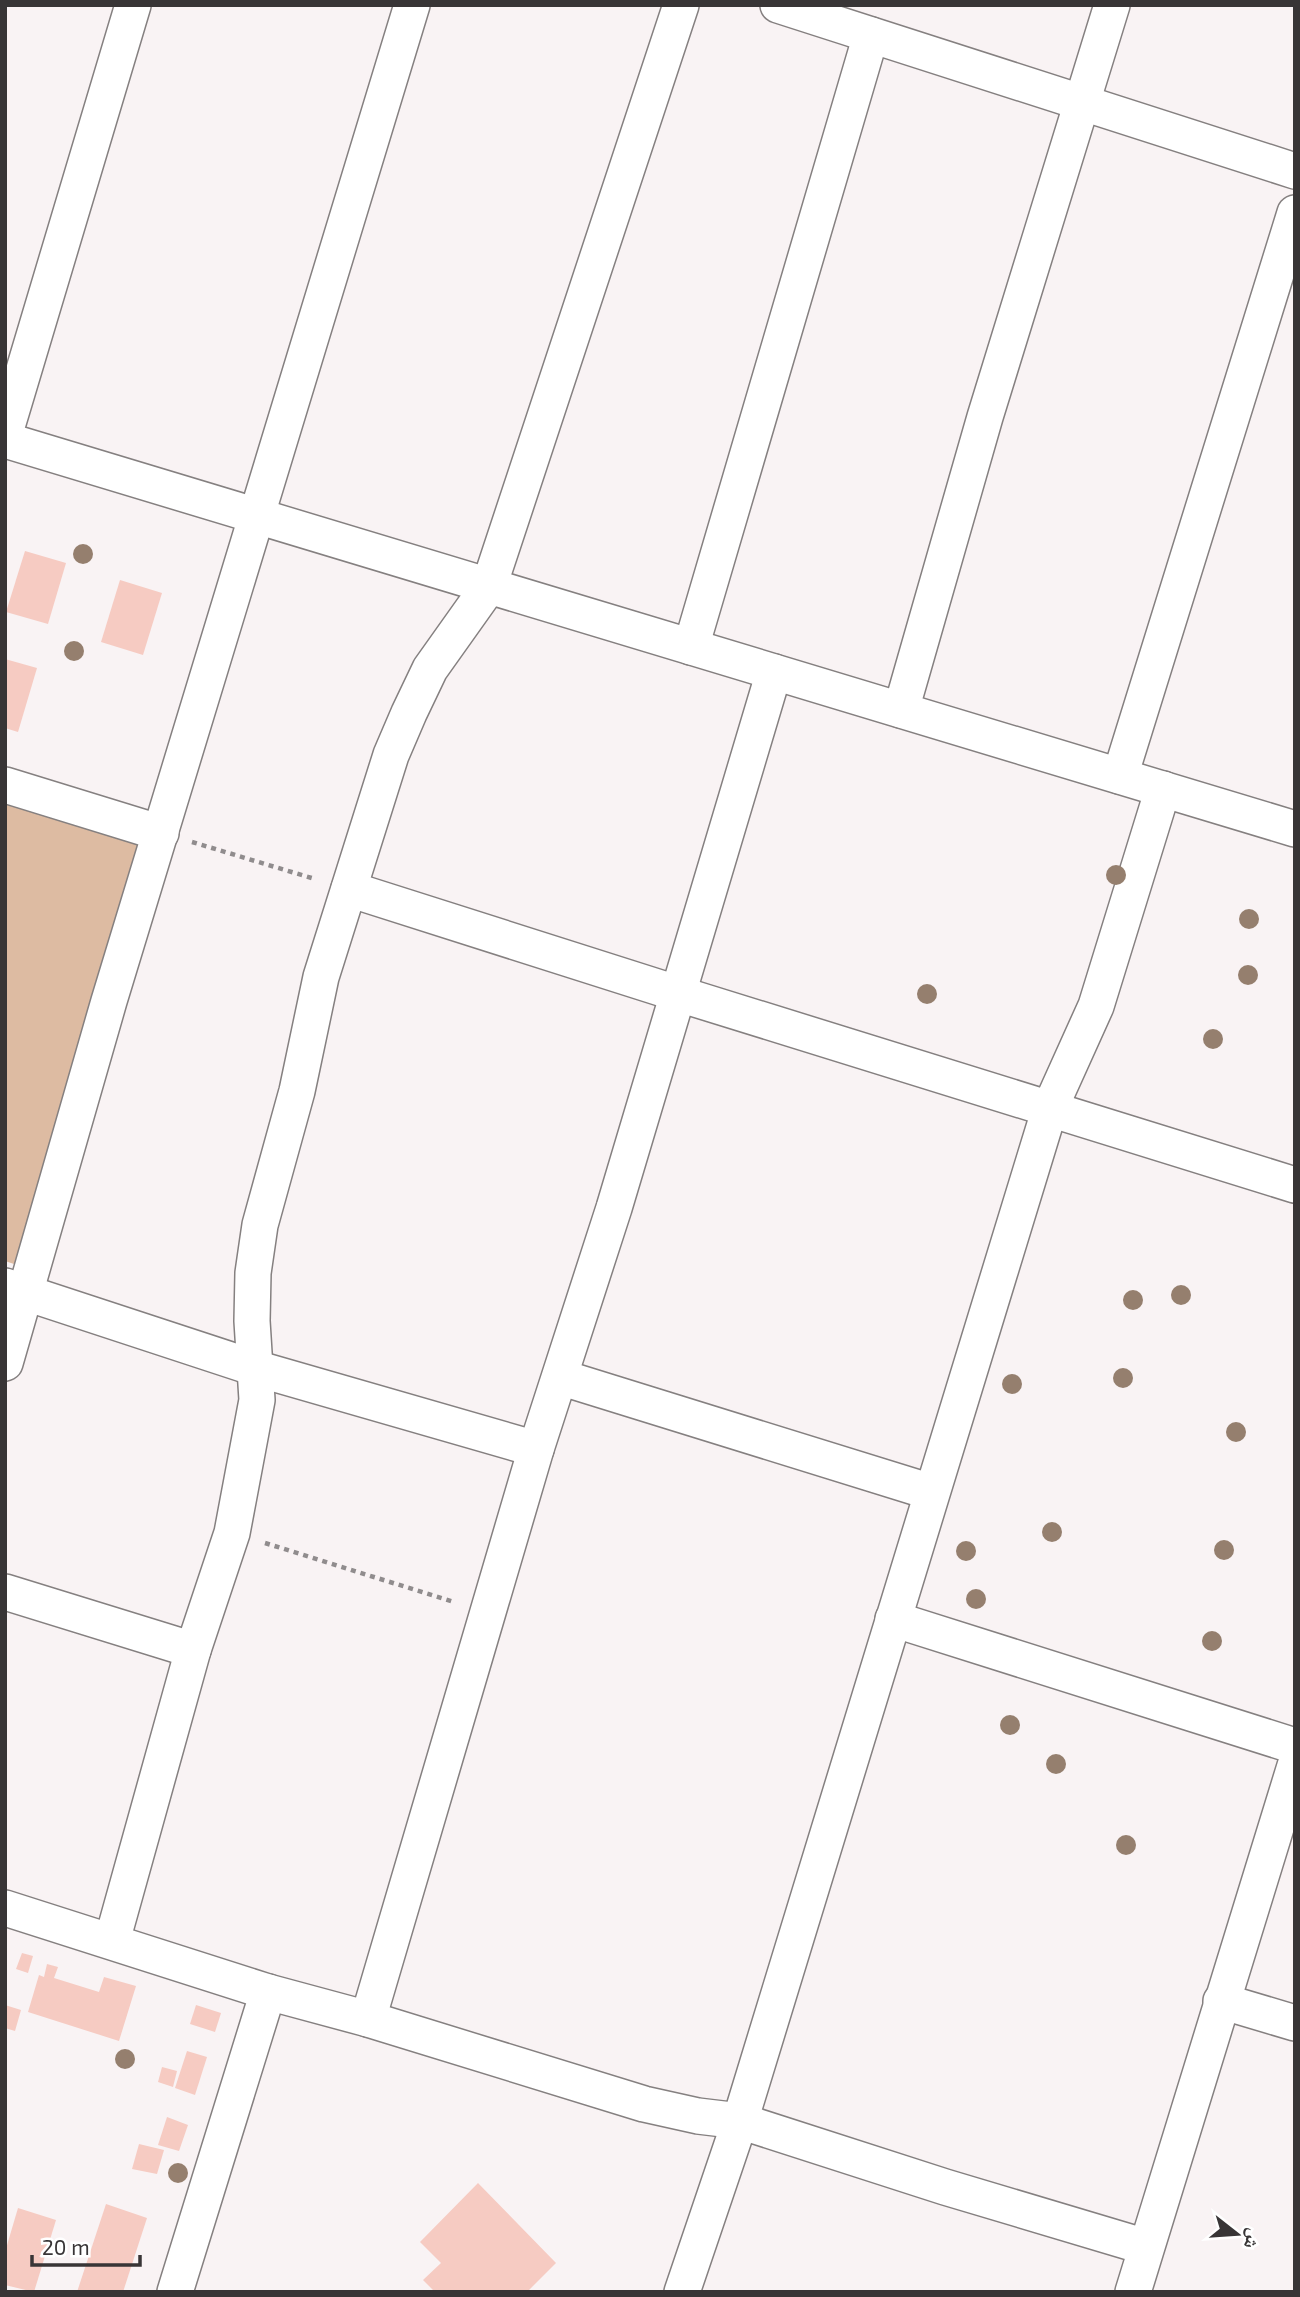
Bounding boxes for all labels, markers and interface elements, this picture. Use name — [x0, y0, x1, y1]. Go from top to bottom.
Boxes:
north arrow — [1202, 2199, 1272, 2269]
scale bar — [32, 2224, 140, 2268]
text: ش — [1239, 2226, 1268, 2252]
text: 20 m — [42, 2234, 90, 2259]

